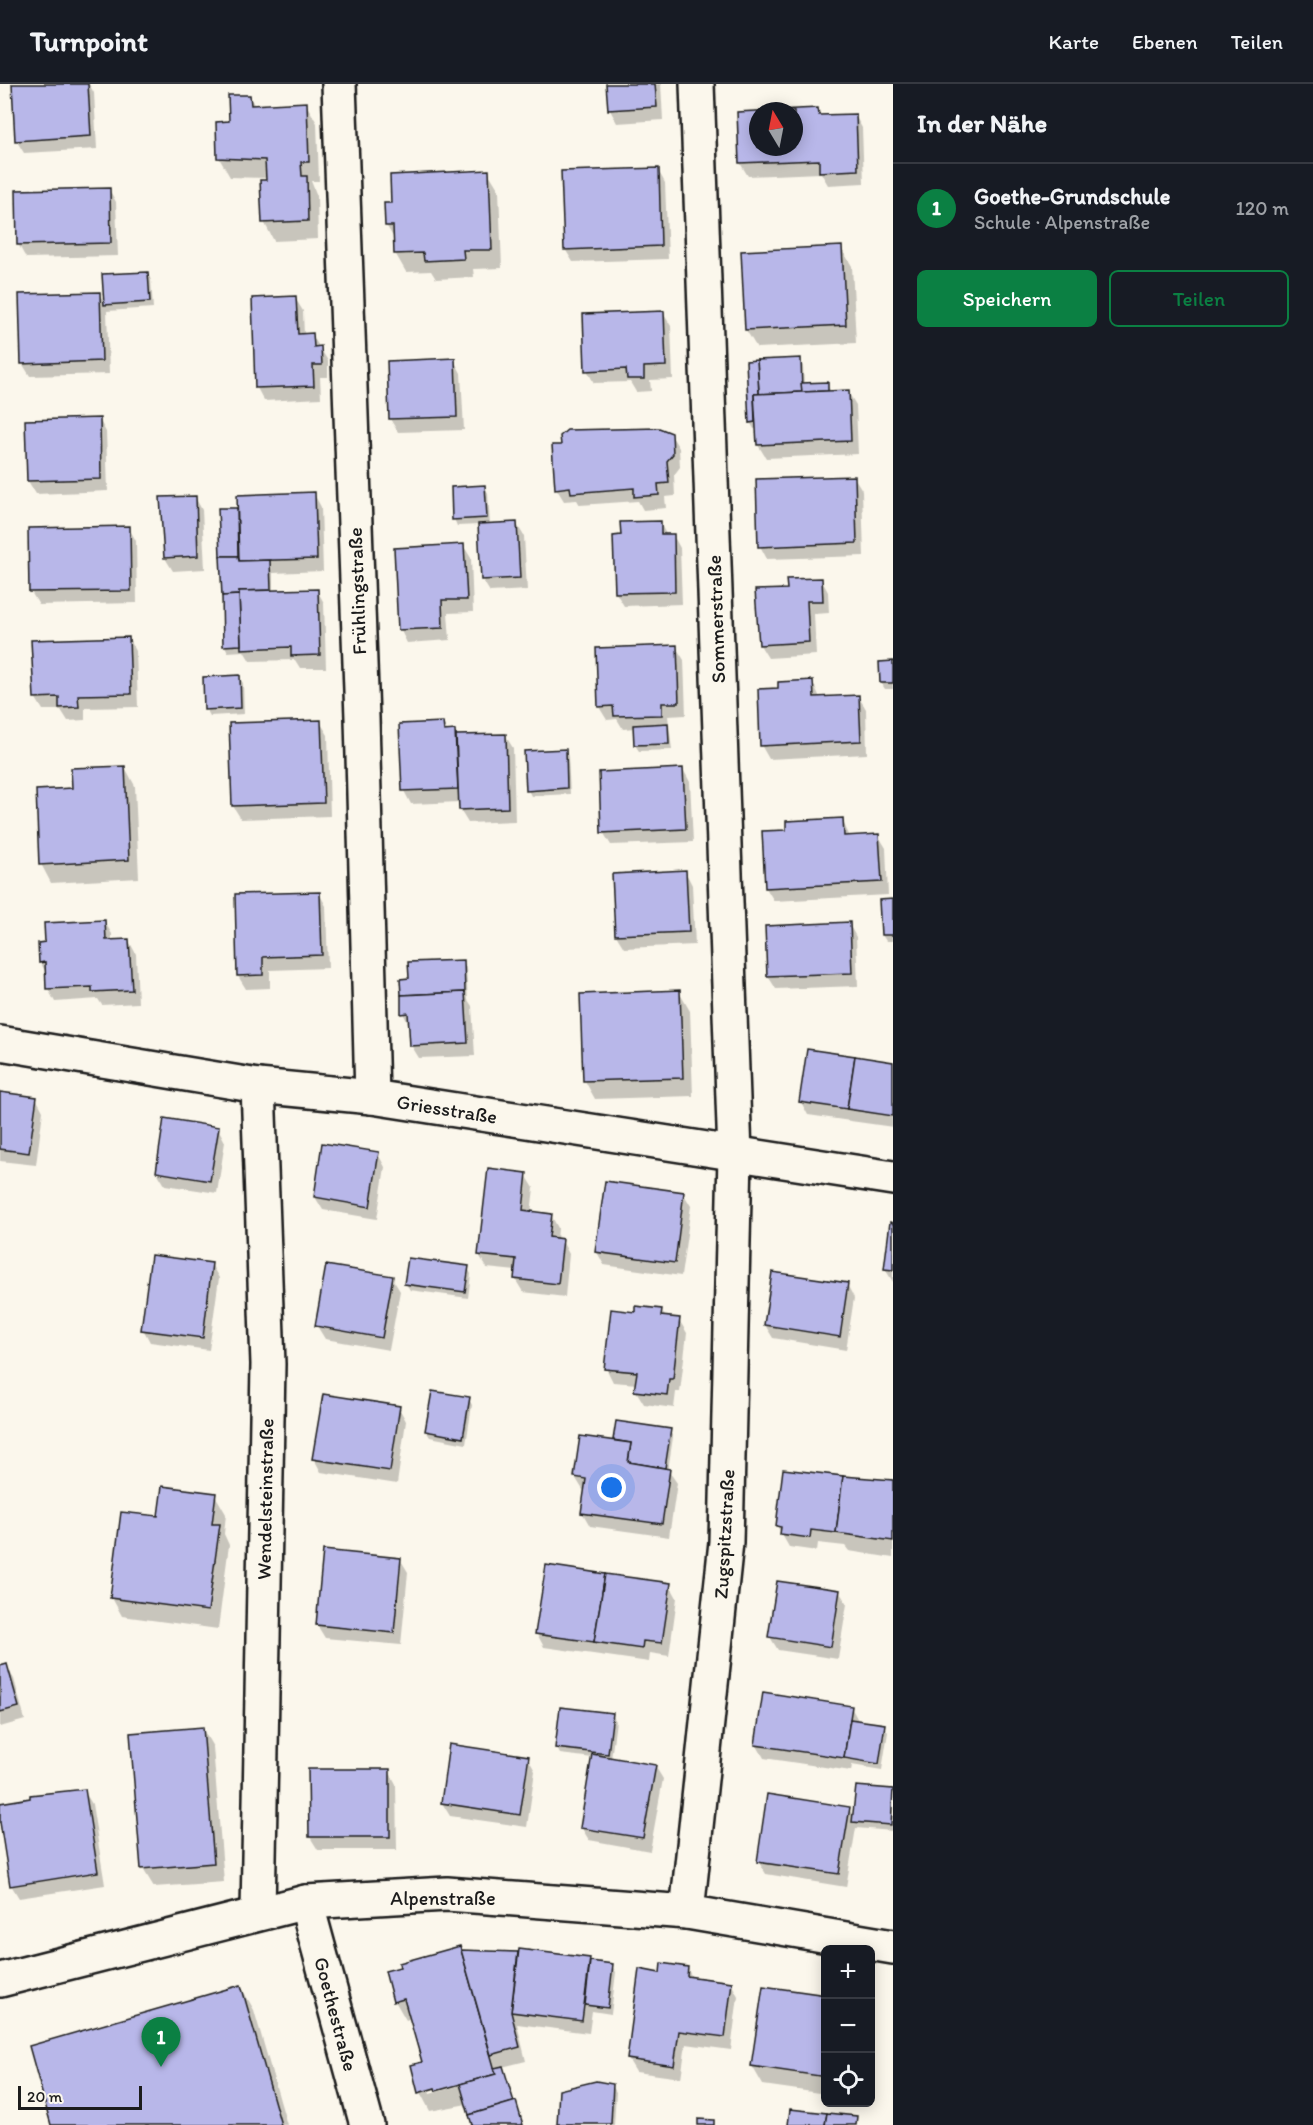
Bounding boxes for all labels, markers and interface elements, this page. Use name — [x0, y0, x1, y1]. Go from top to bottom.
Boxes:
text: Turnpoint — [30, 24, 148, 58]
text: Karte — [1049, 29, 1099, 54]
text: Ebenen — [1132, 29, 1198, 54]
text: Teilen — [1231, 29, 1283, 54]
north arrow — [749, 102, 803, 156]
text: In der Nähe — [917, 107, 1047, 139]
text: Goethe-Grundschule — [974, 183, 1170, 210]
text: 1 — [932, 196, 941, 220]
text: 120 m — [1236, 196, 1289, 220]
text: Schule · Alpenstraße — [974, 210, 1150, 234]
button: Speichern — [917, 270, 1097, 327]
button: Teilen — [1109, 270, 1289, 327]
street label: Frühlingstraße — [343, 527, 371, 655]
street label: Sommerstraße — [702, 554, 730, 684]
street label: Griesstraße — [395, 1089, 499, 1129]
street label: Wendelsteinstraße — [252, 1418, 278, 1580]
street label: Zugspitzstraße — [709, 1468, 739, 1600]
your location — [597, 1473, 626, 1502]
street label: Alpenstraße — [390, 1886, 496, 1910]
map controls — [821, 1945, 875, 2107]
button: + — [821, 1945, 875, 1999]
street label: Goethestraße — [309, 1954, 363, 2074]
button: − — [821, 1999, 875, 2053]
pin: 1 — [142, 2018, 180, 2067]
button: locate — [821, 2053, 875, 2107]
scale bar — [18, 2083, 142, 2110]
text: 20 m — [27, 2087, 62, 2106]

